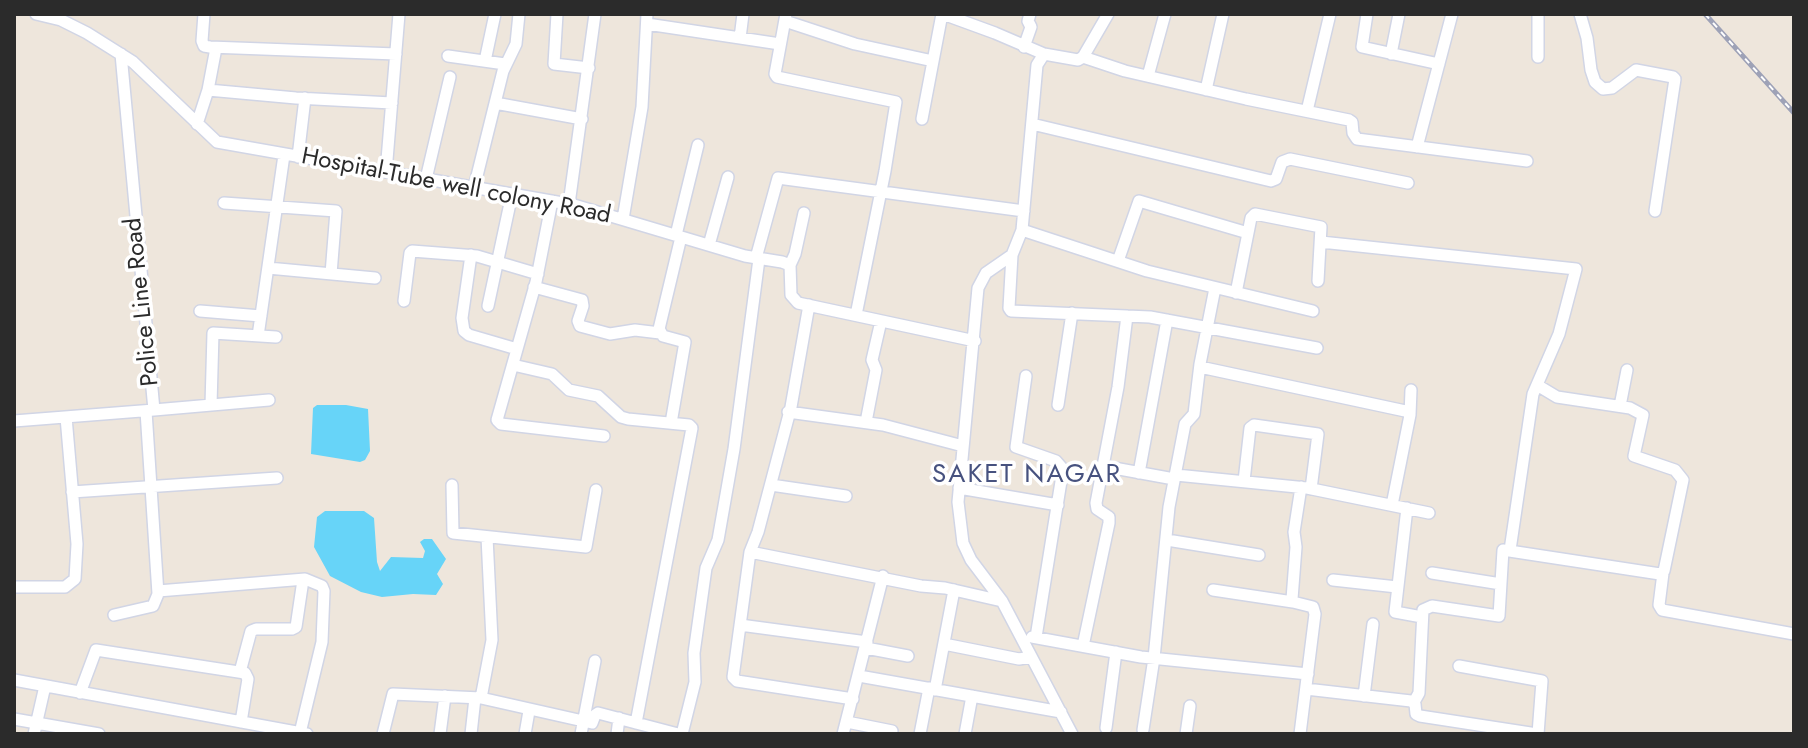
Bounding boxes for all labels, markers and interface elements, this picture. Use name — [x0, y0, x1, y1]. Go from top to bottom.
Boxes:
street label: Hospital-Tube well colony Road — [299, 143, 613, 231]
street label: Police Line Road — [120, 216, 166, 388]
district label: SAKET NAGAR — [932, 460, 1122, 492]

